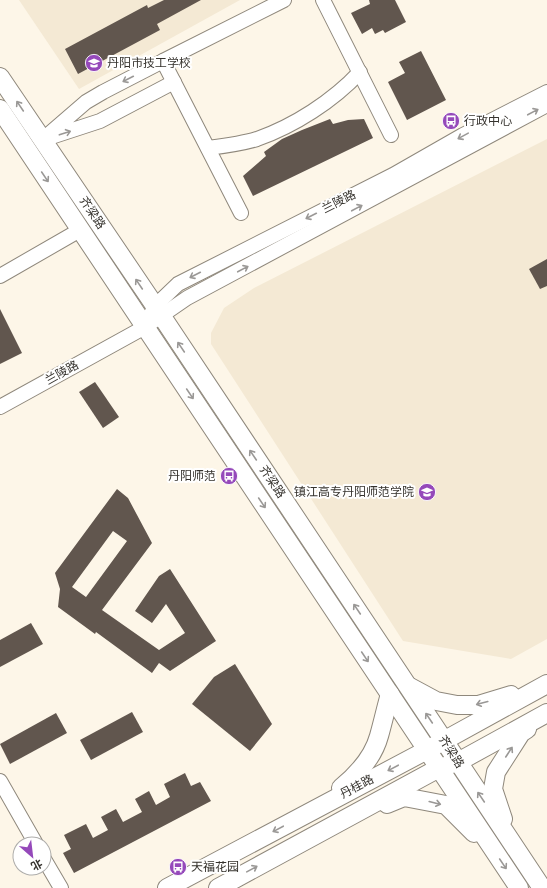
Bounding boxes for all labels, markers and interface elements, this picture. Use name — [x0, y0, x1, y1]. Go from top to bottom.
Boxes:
school or university icon: 丹阳市技工学校 — [84, 53, 104, 73]
place label: 丹阳市技工学校 — [107, 56, 191, 71]
one-way arrow — [123, 75, 135, 83]
one-way arrow — [16, 101, 24, 112]
one-way arrow — [527, 108, 539, 115]
bus stop icon: 行政中心 — [441, 111, 461, 131]
place label: 行政中心 — [464, 114, 512, 129]
one-way arrow — [58, 129, 71, 136]
one-way arrow — [457, 132, 469, 140]
one-way arrow — [41, 171, 49, 182]
street label: 兰陵路 — [320, 187, 358, 217]
street label: 齐梁路 — [76, 194, 108, 232]
one-way arrow — [351, 203, 363, 211]
one-way arrow — [305, 213, 317, 221]
one-way arrow — [236, 264, 248, 272]
one-way arrow — [189, 272, 201, 279]
one-way arrow — [135, 278, 143, 290]
one-way arrow — [177, 342, 185, 353]
street label: 兰陵路 — [43, 358, 81, 388]
one-way arrow — [186, 389, 194, 400]
one-way arrow — [249, 450, 257, 461]
street label: 齐梁路 — [256, 463, 288, 501]
bus stop icon: 丹阳师范 — [219, 466, 239, 486]
place label: 丹阳师范 — [168, 469, 216, 484]
school or university icon: 镇江高专丹阳师范学院 — [417, 482, 437, 502]
place label: 镇江高专丹阳师范学院 — [294, 485, 414, 500]
one-way arrow — [258, 497, 266, 508]
one-way arrow — [352, 604, 361, 615]
one-way arrow — [361, 652, 370, 663]
one-way arrow — [476, 700, 489, 708]
one-way arrow — [425, 712, 433, 723]
street label: 齐梁路 — [435, 733, 467, 771]
one-way arrow — [505, 746, 513, 758]
one-way arrow — [387, 765, 399, 772]
street label: 丹桂路 — [338, 772, 376, 802]
one-way arrow — [477, 792, 485, 803]
one-way arrow — [429, 800, 442, 807]
one-way arrow — [272, 826, 284, 833]
north arrow — [12, 836, 52, 876]
text: 北 — [29, 856, 44, 873]
bus stop icon: 天福花园 — [168, 857, 188, 877]
one-way arrow — [499, 858, 507, 869]
place label: 天福花园 — [191, 860, 239, 875]
one-way arrow — [246, 865, 258, 873]

